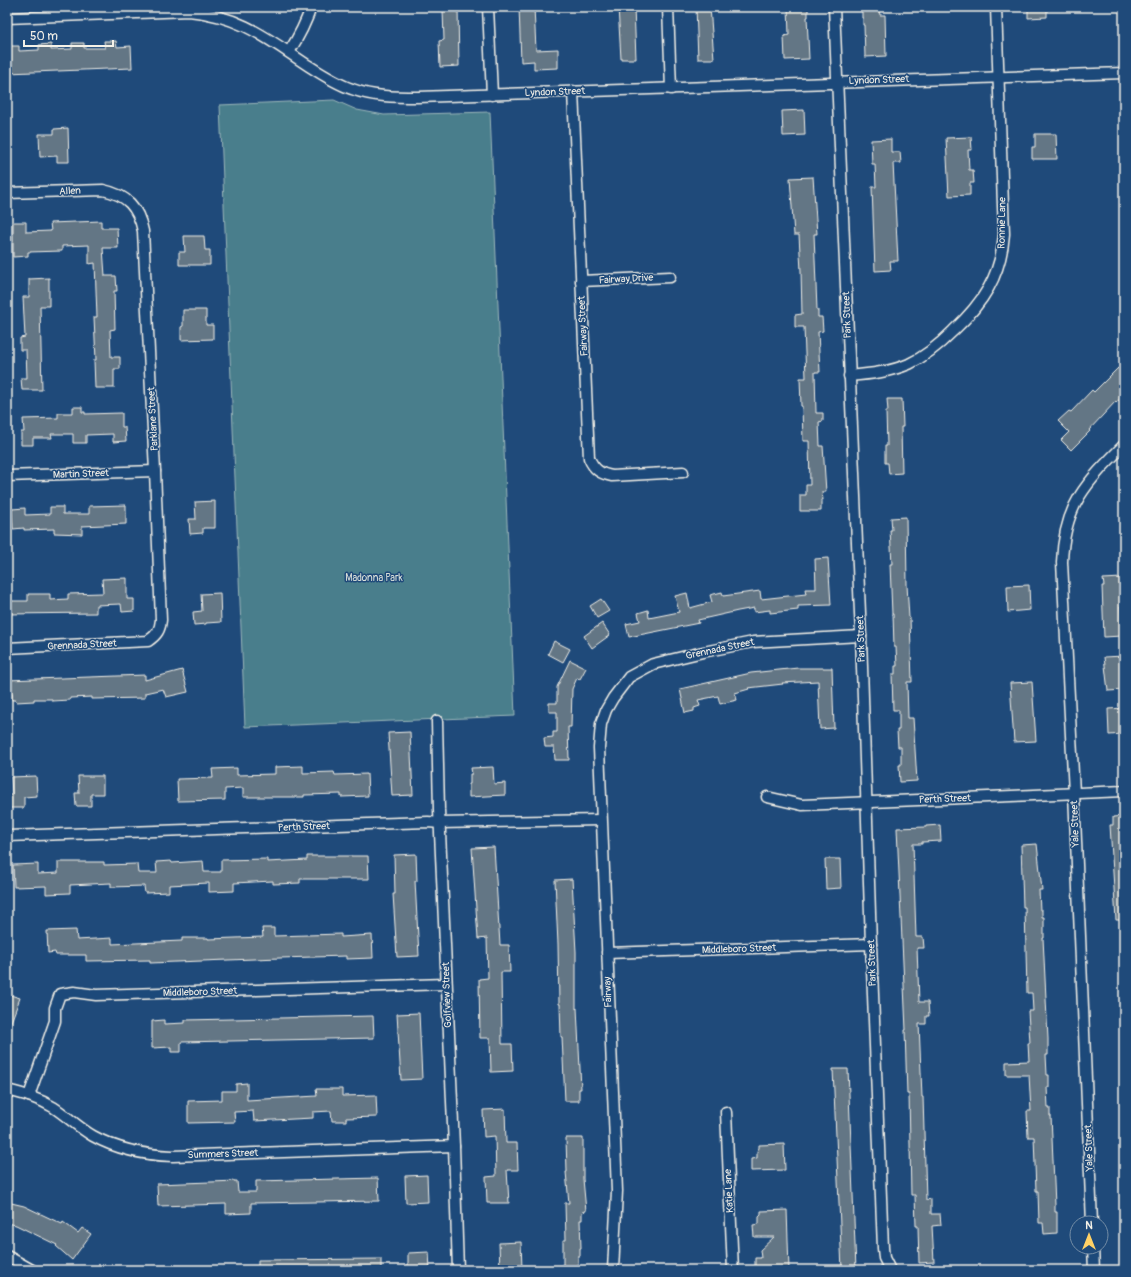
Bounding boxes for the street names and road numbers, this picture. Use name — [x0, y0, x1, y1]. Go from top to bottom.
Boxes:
street label: Lyndon Street — [849, 73, 910, 87]
street label: Lyndon Street — [525, 85, 586, 99]
street label: Allen — [59, 185, 81, 197]
street label: Ronnie Lane — [996, 197, 1008, 249]
street label: Fairway Drive — [598, 272, 654, 286]
street label: Park Street — [840, 290, 854, 339]
street label: Fairway Street — [575, 295, 591, 356]
street label: Parklane Street — [145, 386, 161, 451]
street label: Martin Street — [53, 467, 110, 481]
street label: Park Street — [854, 614, 868, 663]
street label: Grennada Street — [685, 636, 756, 662]
street label: Grennada Street — [47, 637, 118, 653]
street label: Perth Street — [919, 792, 972, 806]
street label: Yale Street — [1068, 800, 1082, 849]
street label: Perth Street — [278, 820, 331, 834]
street label: Park Street — [865, 938, 879, 987]
street label: Middleboro Street — [702, 942, 777, 956]
street label: Golfview Street — [440, 961, 454, 1028]
street label: Fairway — [601, 976, 615, 1008]
street label: Middleboro Street — [163, 985, 238, 999]
street label: Yale Street — [1082, 1124, 1096, 1173]
street label: Summers Street — [188, 1147, 259, 1161]
street label: Katie Lane — [722, 1169, 736, 1213]

